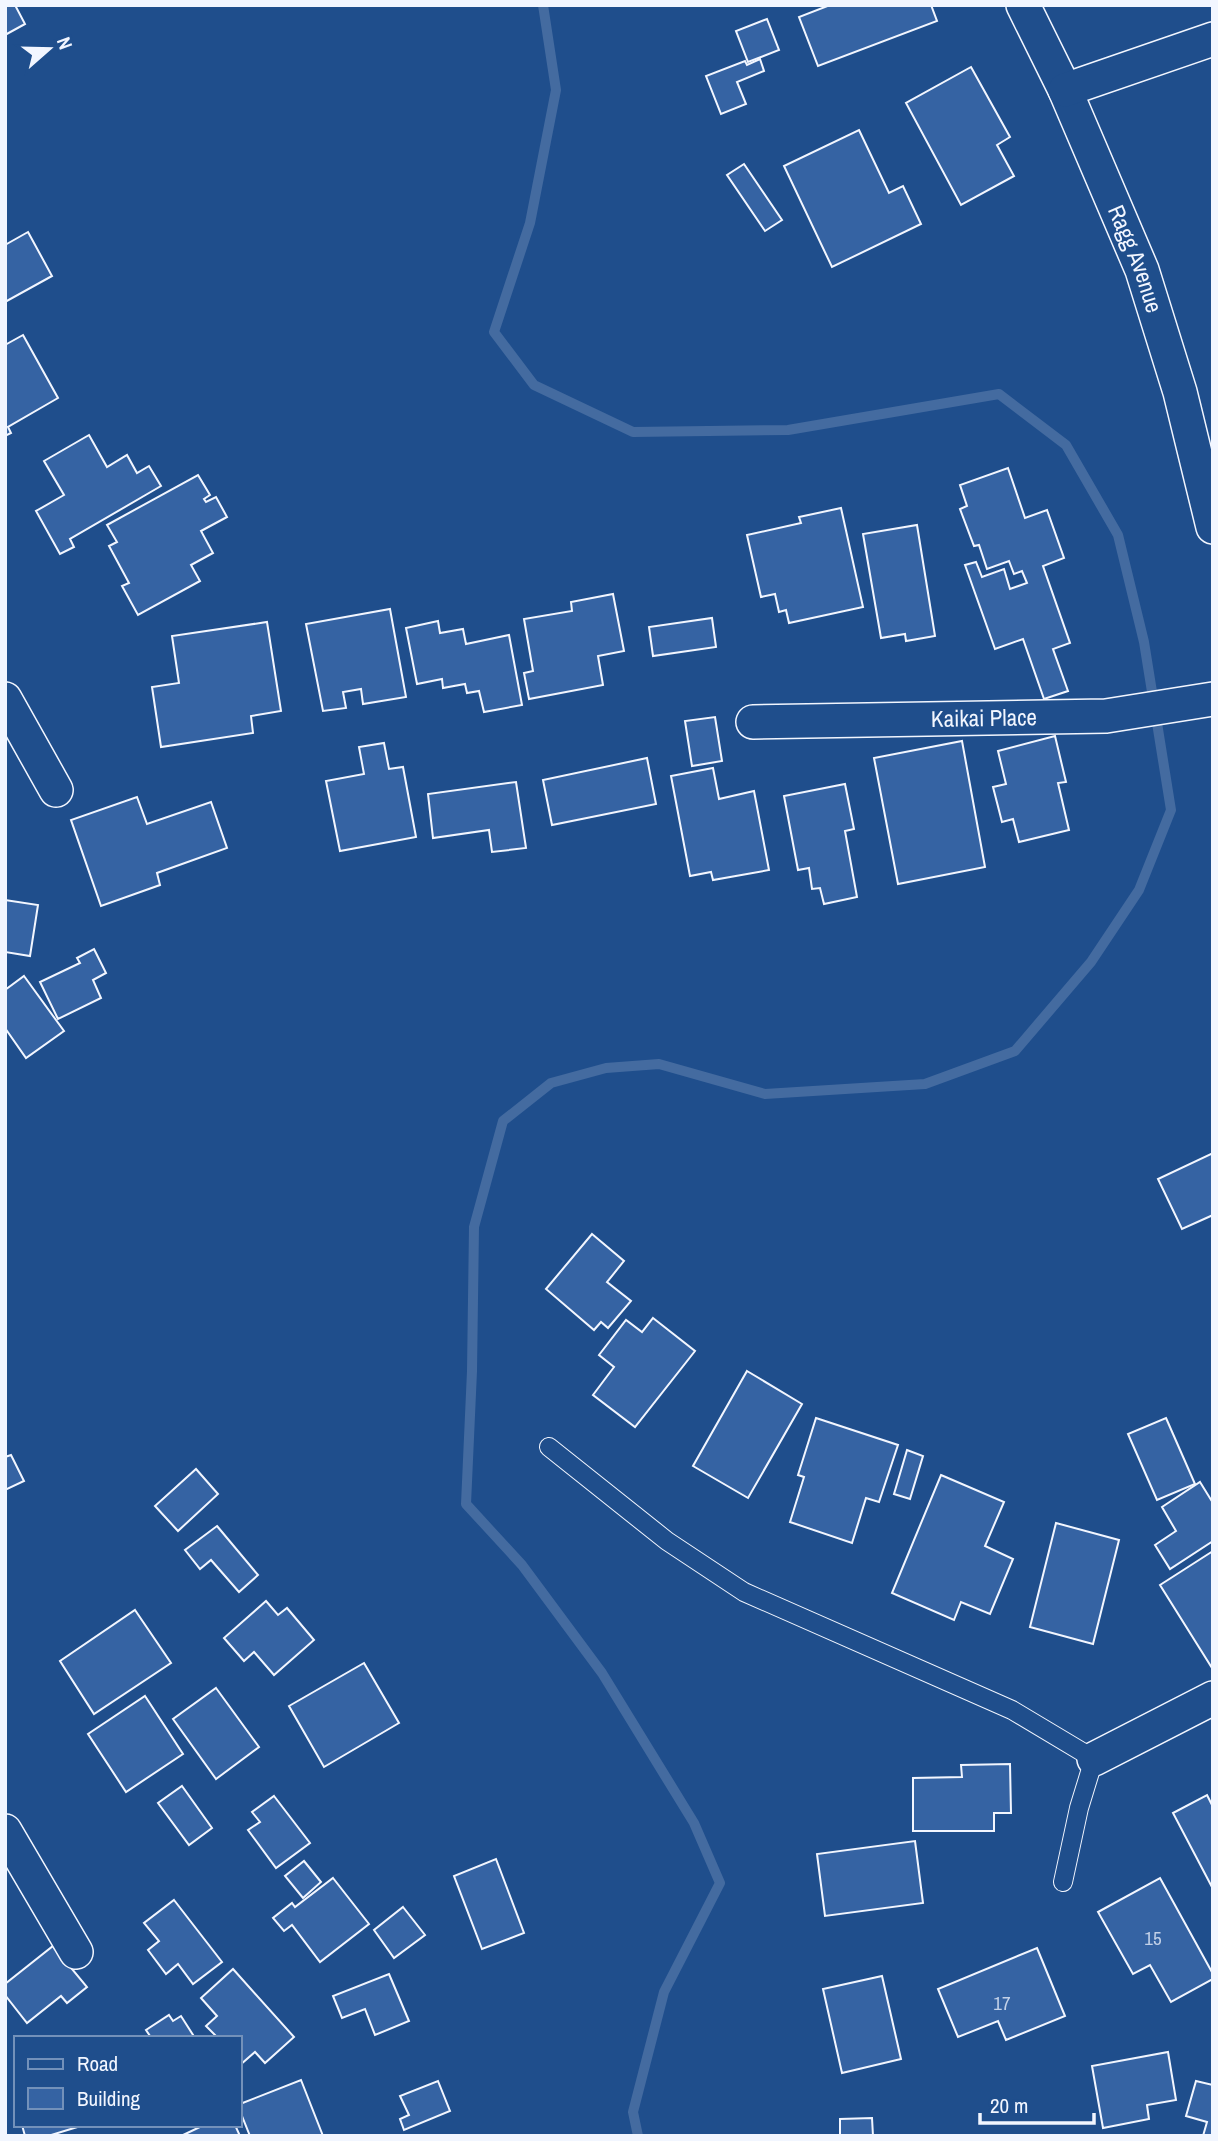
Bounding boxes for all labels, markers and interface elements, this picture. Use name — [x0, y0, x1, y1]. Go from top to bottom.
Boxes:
north arrow — [14, 14, 84, 84]
text: N — [51, 33, 79, 53]
street label: Ragg Avenue — [1101, 200, 1170, 316]
street label: Kaikai Place — [931, 701, 1037, 734]
house number: 15 — [1144, 1925, 1162, 1951]
house number: 17 — [993, 1990, 1011, 2016]
legend — [14, 2036, 242, 2127]
text: Road — [77, 2049, 118, 2078]
scale bar — [980, 2082, 1094, 2126]
text: Building — [77, 2084, 141, 2113]
text: 20 m — [990, 2091, 1028, 2120]

